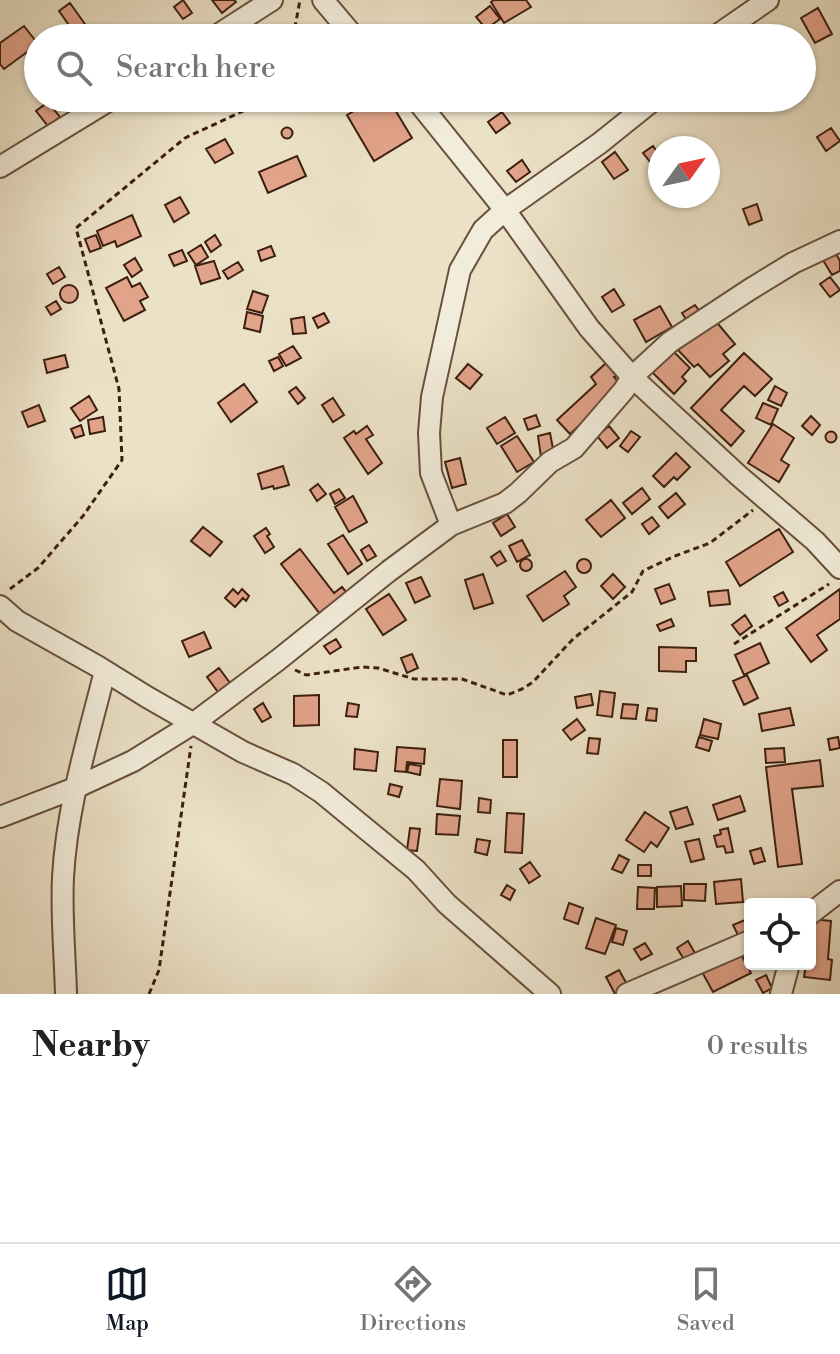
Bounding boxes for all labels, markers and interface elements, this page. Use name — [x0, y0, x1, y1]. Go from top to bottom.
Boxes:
search box — [24, 24, 816, 112]
icon: search — [52, 46, 96, 90]
text: Search here — [116, 49, 276, 87]
north arrow — [648, 136, 720, 208]
map controls — [744, 898, 816, 970]
button: locate — [744, 898, 816, 970]
text: Nearby — [32, 1025, 150, 1067]
text: 0 results — [707, 1030, 808, 1062]
tab: Map — [105, 1262, 149, 1337]
tab: Directions — [360, 1262, 466, 1337]
tab: Saved — [677, 1262, 735, 1337]

